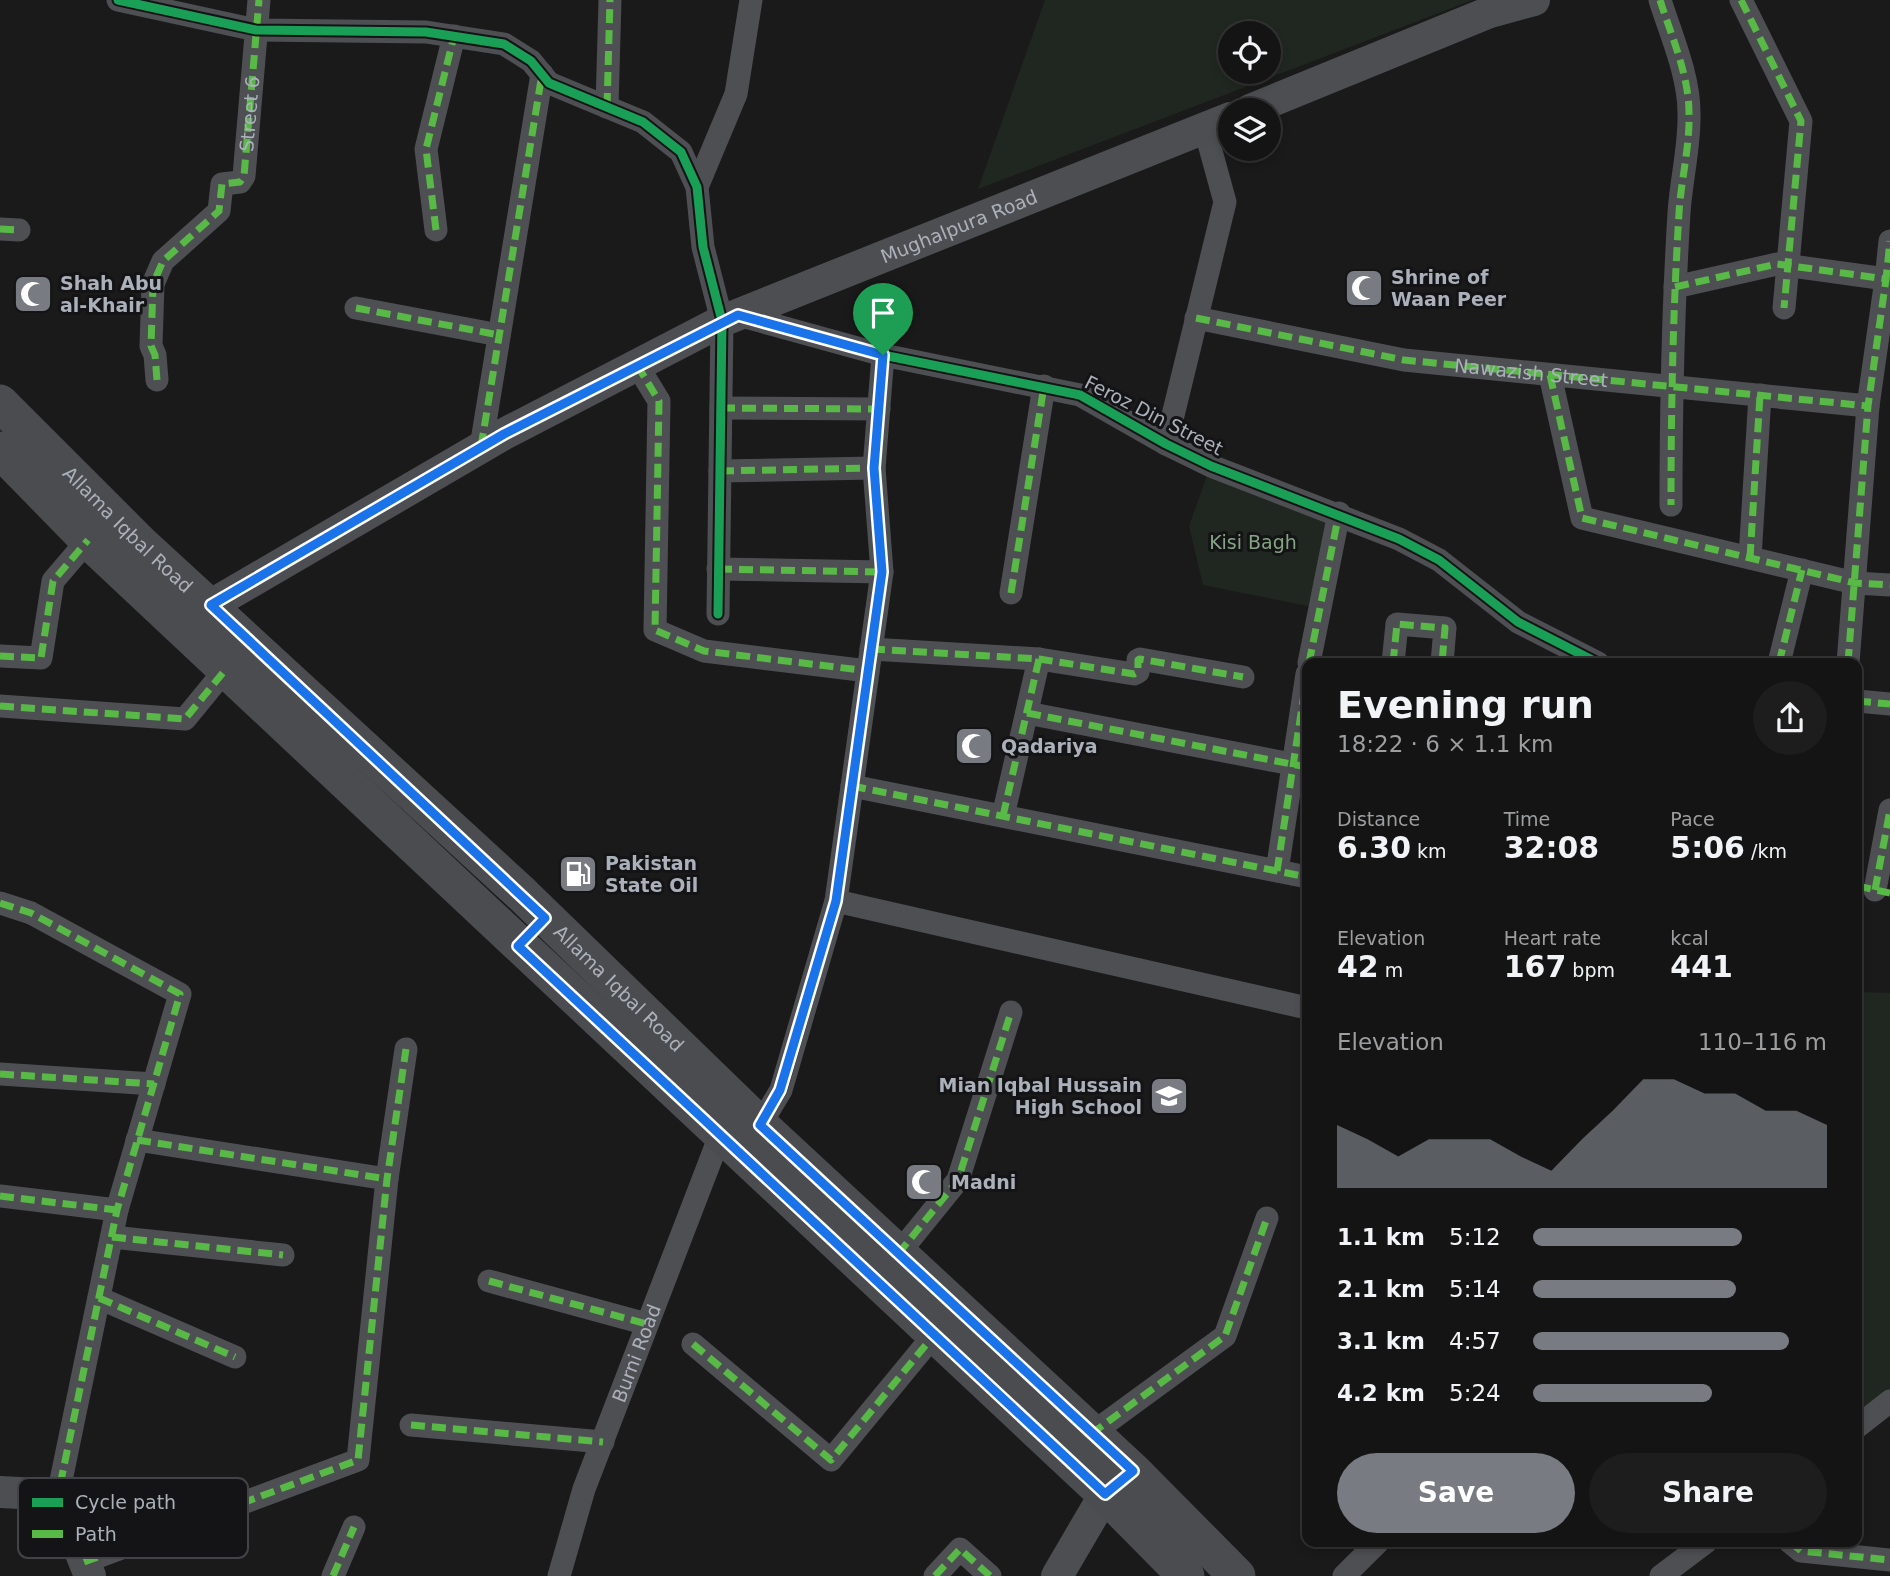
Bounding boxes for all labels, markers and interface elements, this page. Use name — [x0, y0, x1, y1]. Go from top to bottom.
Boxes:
map controls — [1218, 21, 1281, 161]
button: locate — [1218, 21, 1281, 84]
street label: Street 6 — [235, 75, 263, 153]
button: layers — [1218, 98, 1281, 161]
street label: Mughalpura Road — [877, 185, 1041, 267]
place label: Shrine of Waan Peer — [1391, 266, 1507, 310]
mosque icon: Shrine of Waan Peer — [1343, 267, 1385, 309]
place label: Shah Abu al-Khair — [60, 272, 162, 316]
mosque icon: Shah Abu al-Khair — [12, 273, 54, 315]
pin — [853, 283, 913, 355]
icon: arrive — [864, 294, 902, 332]
street label: Nawazish Street — [1453, 354, 1609, 391]
street label: Feroz Din Street — [1081, 371, 1227, 459]
street label: Allama Iqbal Road — [59, 462, 197, 597]
park label: Kisi Bagh — [1209, 531, 1297, 553]
button: share — [1753, 681, 1827, 755]
text: Evening run — [1337, 683, 1594, 727]
mosque icon: Qadariya — [953, 725, 995, 767]
text: 18:22 · 6 × 1.1 km — [1337, 731, 1553, 757]
place label: Qadariya — [1001, 735, 1097, 757]
text: Distance — [1337, 808, 1420, 830]
text: Time — [1504, 808, 1550, 830]
text: Pace — [1670, 808, 1715, 830]
text: 6.30 — [1337, 830, 1411, 865]
text: 32:08 — [1504, 830, 1599, 865]
text: 5:06 — [1670, 830, 1745, 865]
text: km — [1411, 840, 1447, 862]
text: /km — [1745, 840, 1787, 862]
place label: Pakistan State Oil — [605, 852, 698, 896]
fuel station icon: Pakistan State Oil — [557, 853, 599, 895]
street label: Allama Iqbal Road — [550, 920, 688, 1056]
text: Elevation — [1337, 927, 1425, 949]
text: Heart rate — [1504, 927, 1601, 949]
text: kcal — [1670, 927, 1709, 949]
text: 42 — [1337, 949, 1379, 984]
text: 167 — [1504, 949, 1566, 984]
text: 441 — [1670, 949, 1733, 984]
text: m — [1379, 959, 1403, 981]
text: bpm — [1566, 959, 1615, 981]
text: Elevation — [1337, 1029, 1444, 1055]
text: 110–116 m — [1698, 1029, 1827, 1055]
place label: Mian Iqbal Hussain High School — [938, 1074, 1142, 1118]
school or university icon: Mian Iqbal Hussain High School — [1148, 1075, 1190, 1117]
mosque icon: Madni — [903, 1161, 945, 1203]
place label: Madni — [951, 1171, 1016, 1193]
text: 1.1 km — [1337, 1224, 1425, 1250]
text: 5:12 — [1449, 1224, 1501, 1250]
text: 2.1 km — [1337, 1276, 1425, 1302]
text: 5:14 — [1449, 1276, 1501, 1302]
street label: Burni Road — [607, 1301, 665, 1406]
text: 3.1 km — [1337, 1328, 1425, 1354]
text: 4:57 — [1449, 1328, 1501, 1354]
text: 4.2 km — [1337, 1380, 1425, 1406]
text: 5:24 — [1449, 1380, 1501, 1406]
button: Save — [1337, 1453, 1575, 1533]
button: Share — [1589, 1453, 1827, 1533]
legend — [18, 1478, 248, 1558]
text: Cycle path — [75, 1491, 176, 1513]
text: Path — [75, 1523, 117, 1545]

